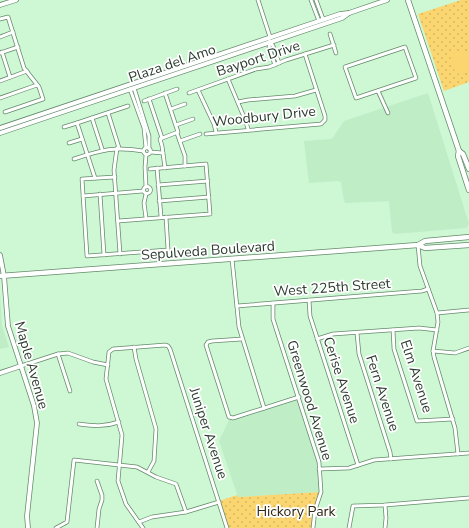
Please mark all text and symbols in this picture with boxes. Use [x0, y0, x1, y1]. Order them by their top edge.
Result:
street label: Bayport Drive [214, 36, 302, 81]
street label: Plaza del Amo [126, 40, 219, 87]
street label: Woodbury Drive [211, 102, 317, 131]
street label: Sepulveda Boulevard [141, 236, 275, 265]
street label: West 225th Street [273, 274, 391, 301]
street label: Maple Avenue [10, 319, 53, 411]
street label: Cerise Avenue [319, 334, 364, 426]
street label: Elm Avenue [396, 337, 437, 415]
street label: Greenwood Avenue [282, 338, 337, 462]
street label: Fern Avenue [361, 353, 404, 434]
street label: Juniper Avenue [184, 384, 232, 481]
park label: Hickory Park [256, 502, 337, 521]

